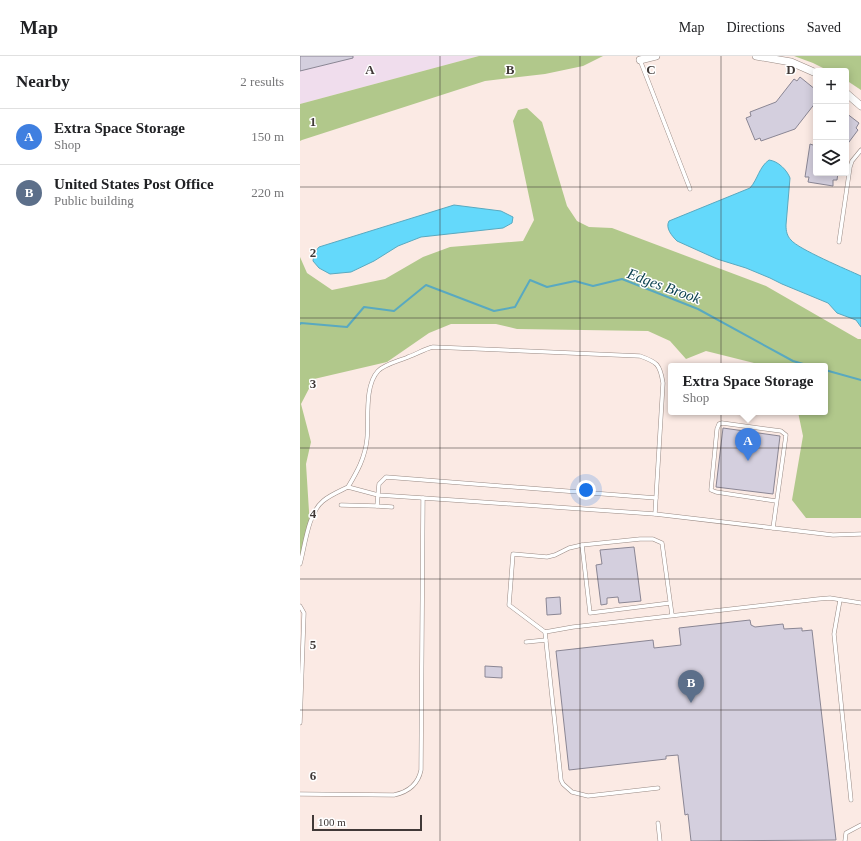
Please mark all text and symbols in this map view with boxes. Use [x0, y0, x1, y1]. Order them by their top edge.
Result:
text: Map [20, 17, 58, 38]
text: Map [679, 20, 704, 35]
text: Directions [726, 20, 785, 35]
text: Saved [807, 20, 841, 35]
text: A [365, 62, 375, 77]
text: B [506, 62, 515, 77]
text: C [646, 62, 656, 77]
text: D [786, 62, 796, 77]
map controls [813, 68, 849, 176]
button: + [813, 68, 849, 104]
text: Nearby [16, 72, 70, 91]
text: 2 results [240, 74, 284, 89]
button: − [813, 104, 849, 140]
text: 1 [310, 114, 316, 129]
text: Extra Space Storage [54, 120, 185, 136]
text: A [24, 129, 34, 144]
text: 150 m [251, 129, 284, 144]
text: Shop [54, 137, 81, 152]
button: layers [813, 140, 849, 176]
text: United States Post Office [54, 176, 214, 192]
text: B [25, 185, 33, 200]
text: 220 m [251, 185, 284, 200]
text: Public building [54, 193, 134, 208]
text: 2 [310, 245, 316, 260]
water label: Edges Brook [624, 265, 703, 307]
popup [668, 363, 828, 415]
text: Extra Space Storage [683, 373, 813, 389]
text: 3 [310, 376, 317, 391]
text: Shop [683, 390, 709, 405]
pin: A [735, 428, 761, 461]
your location [576, 480, 596, 500]
text: 4 [310, 506, 317, 521]
text: 5 [310, 637, 317, 652]
pin: B [678, 670, 704, 703]
text: 6 [310, 768, 317, 783]
scale bar [312, 813, 422, 832]
text: 100 m [318, 816, 346, 828]

